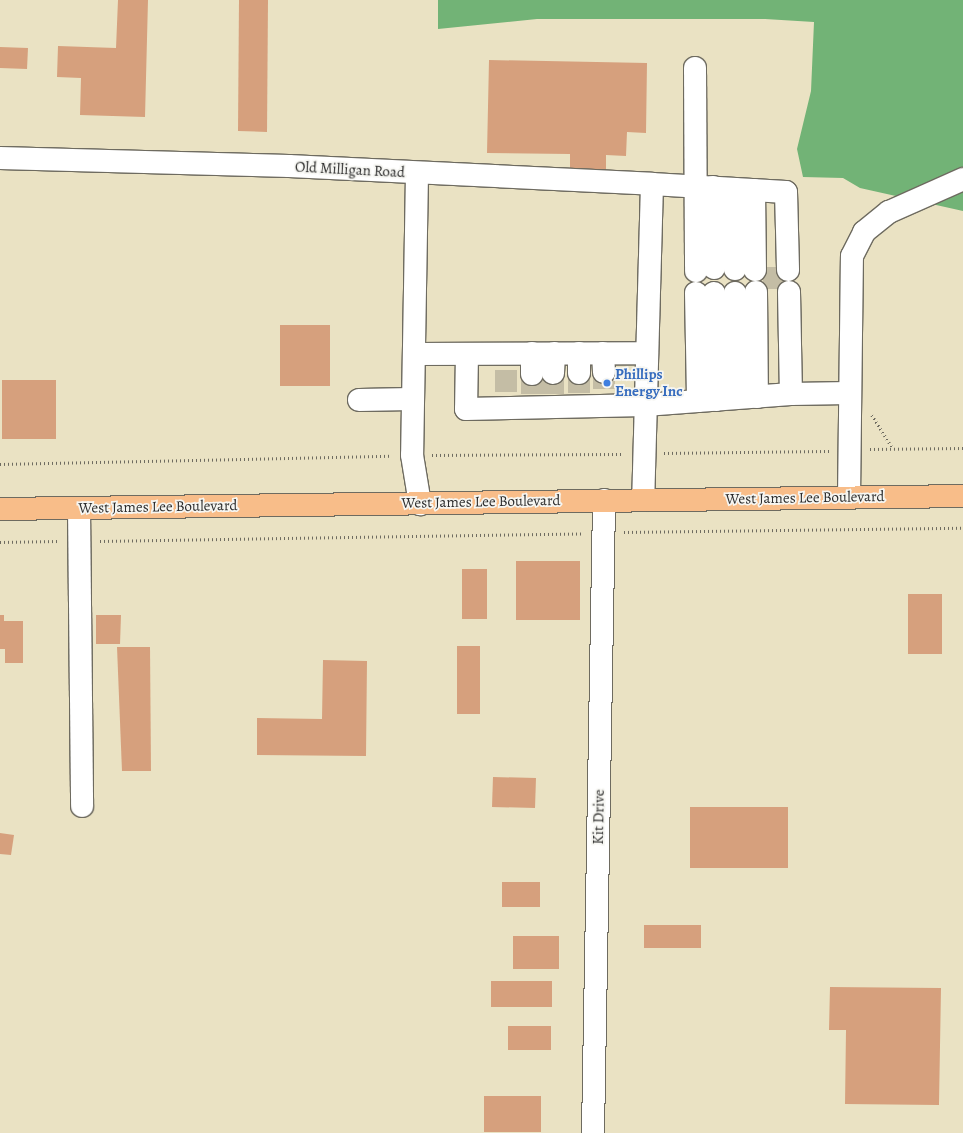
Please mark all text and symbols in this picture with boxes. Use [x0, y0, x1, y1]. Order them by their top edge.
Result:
street label: Old Milligan Road [295, 158, 405, 182]
place label: Phillips Energy Inc [615, 365, 683, 400]
marker: Phillips Energy Inc [602, 378, 612, 388]
street label: West James Lee Boulevard [725, 488, 885, 508]
street label: West James Lee Boulevard [401, 492, 561, 512]
street label: West James Lee Boulevard [78, 497, 238, 517]
street label: Kit Drive [590, 789, 608, 845]

